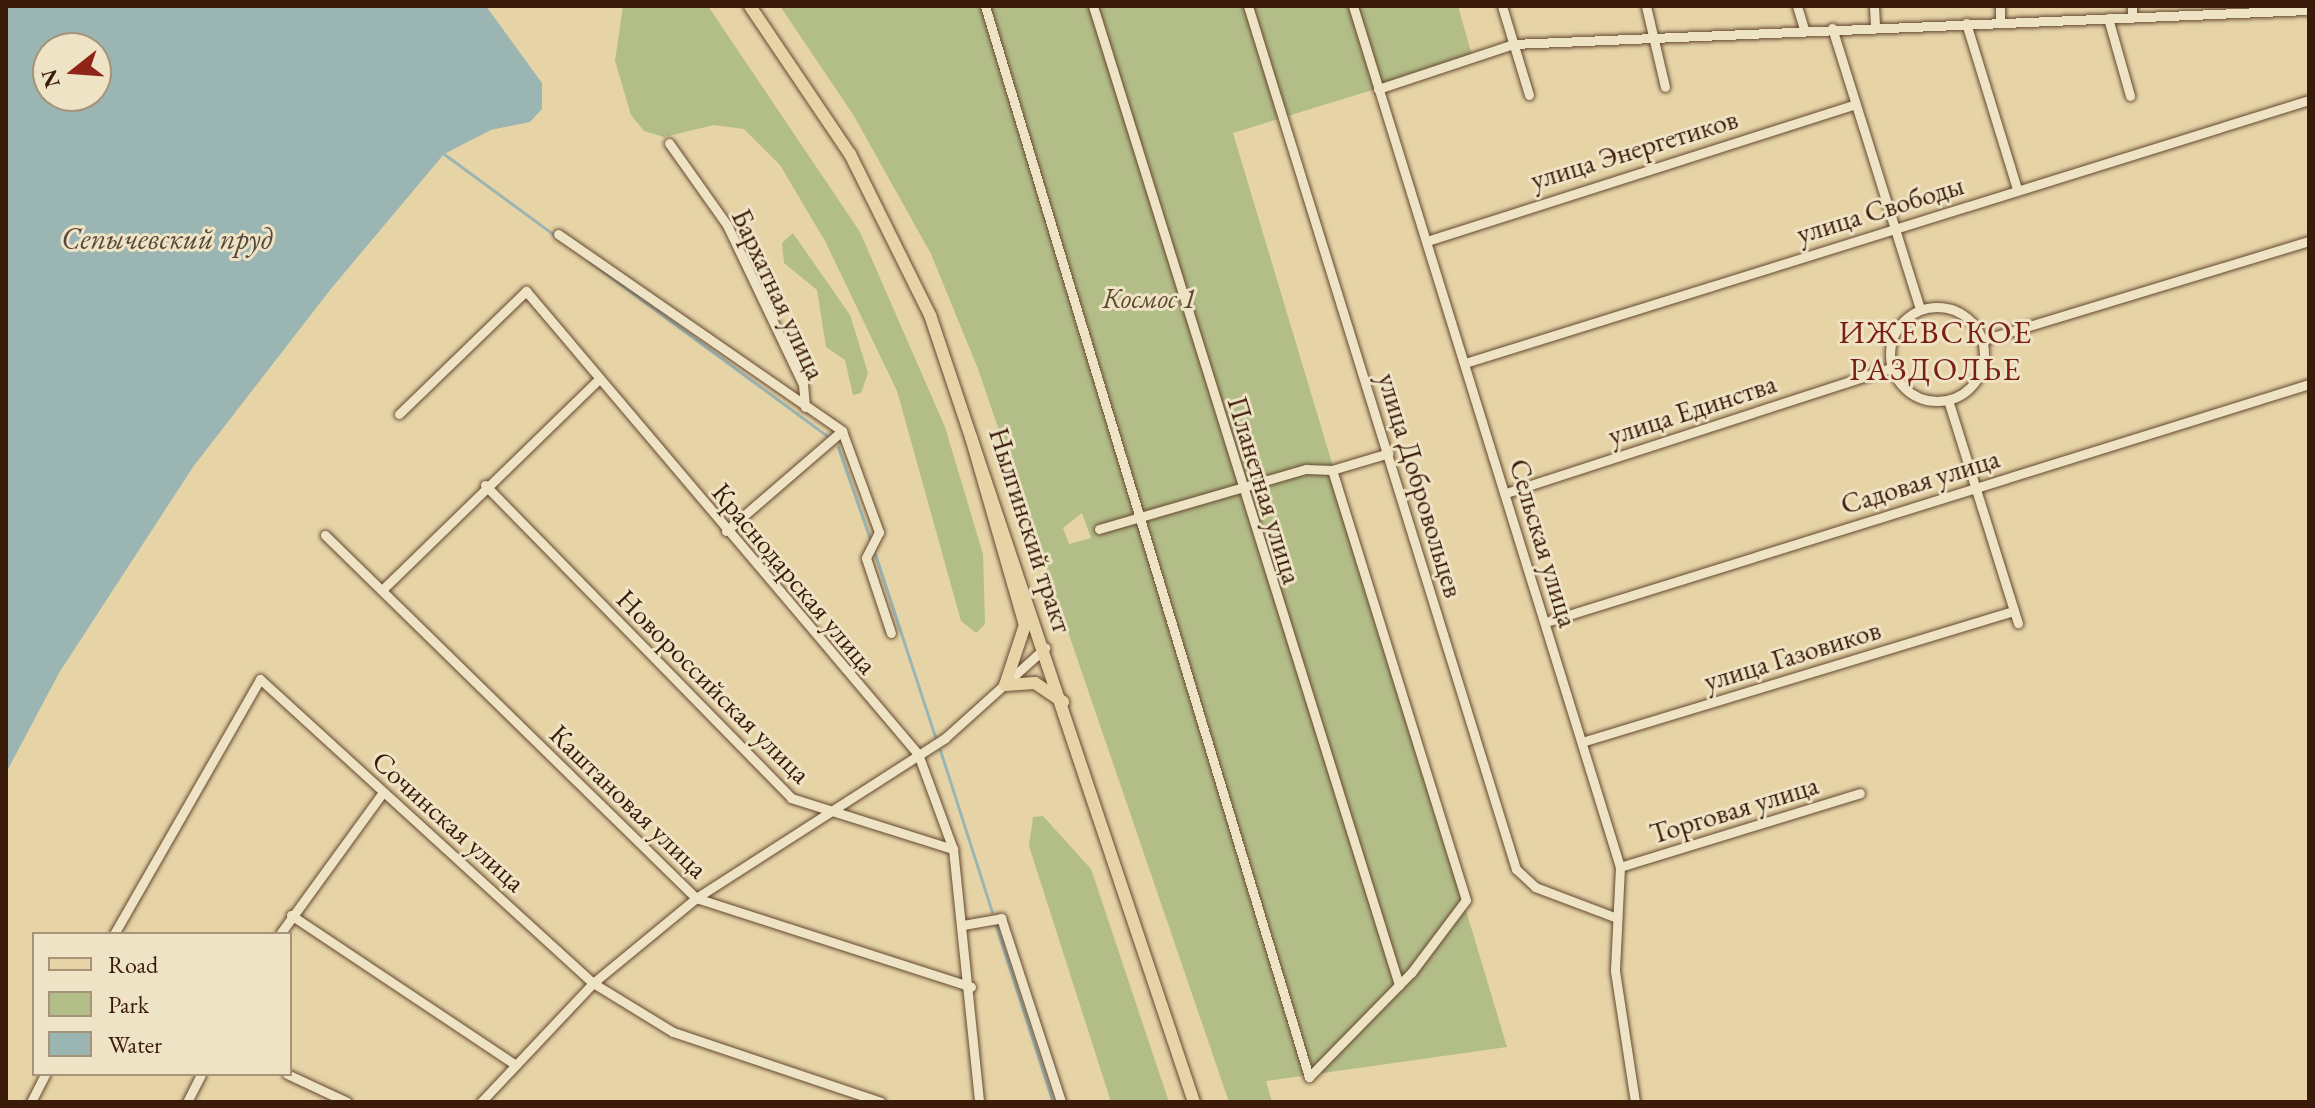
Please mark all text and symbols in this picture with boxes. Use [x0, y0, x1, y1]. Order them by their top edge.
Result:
north arrow [32, 32, 112, 112]
text: N [34, 66, 67, 91]
street label: улица Энергетиков [1526, 102, 1742, 196]
street label: улица Свободы [1792, 168, 1968, 250]
street label: Бархатная улица [725, 203, 833, 385]
water label: Сепычевский пруд [61, 221, 273, 257]
park label: Космос 1 [1102, 281, 1196, 315]
district label: ИЖЕВСКОЕ РАЗДОЛЬЕ [1839, 314, 2033, 389]
street label: улица Единства [1604, 366, 1780, 452]
street label: улица Добровольцев [1371, 369, 1471, 601]
street label: Планетная улица [1221, 392, 1309, 588]
street label: Нылгинский тракт [982, 423, 1080, 637]
street label: Садовая улица [1837, 441, 2003, 521]
street label: Сельская улица [1502, 455, 1586, 631]
street label: Краснодарская улица [705, 475, 885, 681]
street label: Новороссийская улица [610, 582, 818, 790]
street label: улица Газовиков [1700, 612, 1884, 698]
street label: Каштановая улица [543, 717, 715, 885]
street label: Сочинская улица [366, 744, 532, 898]
street label: Торговая улица [1646, 767, 1822, 851]
legend [32, 932, 292, 1076]
text: Road [108, 949, 158, 980]
text: Park [108, 989, 149, 1020]
text: Water [108, 1029, 162, 1060]

